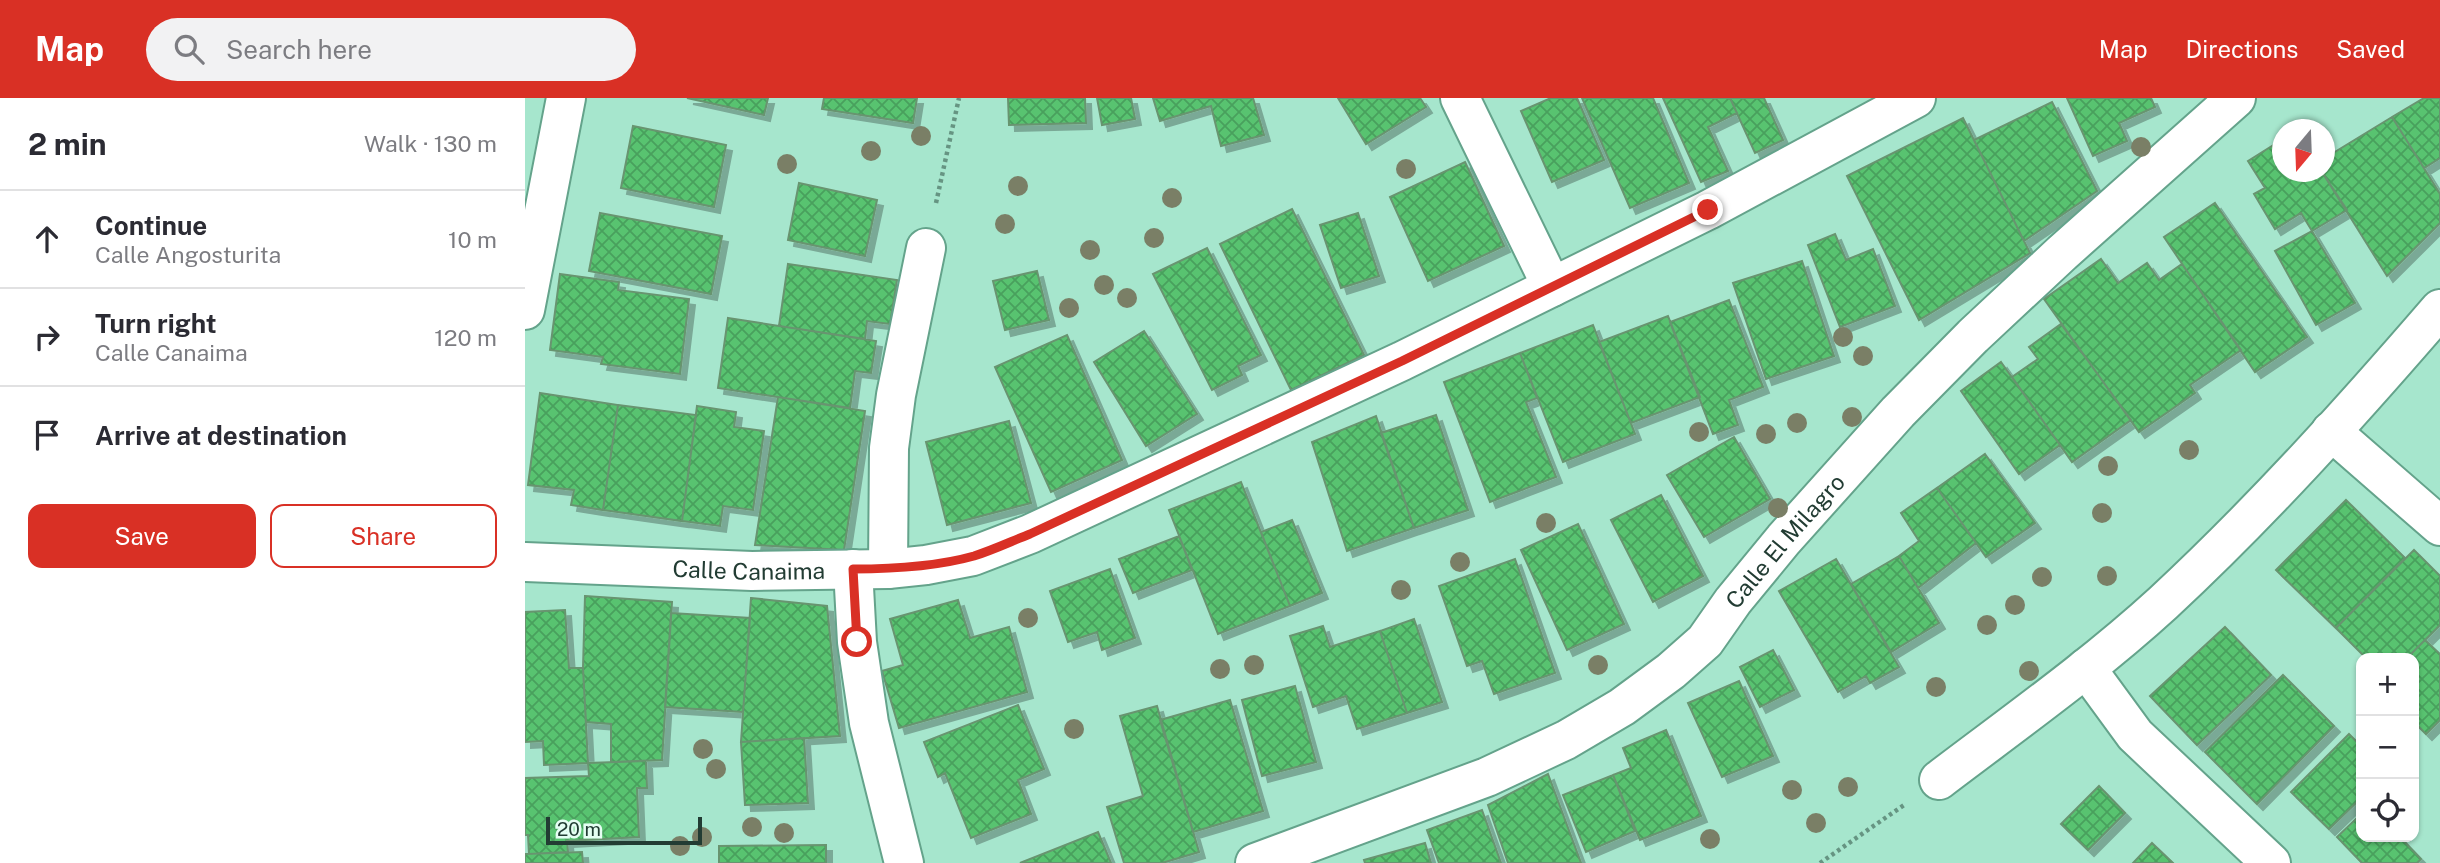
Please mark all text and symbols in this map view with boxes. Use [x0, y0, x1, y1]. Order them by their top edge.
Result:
search box [146, 18, 636, 81]
text: Map [35, 30, 104, 68]
icon: search [170, 30, 208, 68]
text: Search here [226, 34, 372, 65]
text: Map [2099, 35, 2148, 63]
text: Directions [2186, 35, 2298, 63]
text: Saved [2336, 35, 2405, 63]
north arrow [2272, 119, 2335, 182]
text: 2 min [28, 126, 107, 162]
text: Walk · 130 m [364, 130, 497, 157]
route end [1692, 194, 1723, 225]
text: Continue [95, 210, 207, 241]
icon: ahead [28, 220, 66, 258]
text: 10 m [448, 226, 497, 253]
text: Calle Angosturita [95, 241, 281, 268]
text: Turn right [95, 308, 217, 339]
icon: right [28, 318, 66, 356]
text: 120 m [434, 324, 497, 351]
text: Calle Canaima [95, 339, 248, 366]
icon: arrive [28, 416, 66, 454]
text: Arrive at destination [95, 420, 347, 451]
street label: Calle El Milagro [1719, 468, 1850, 613]
button: Save [28, 504, 256, 568]
button: Share [270, 504, 497, 568]
street label: Calle Canaima [672, 554, 825, 585]
route start [841, 626, 872, 657]
map controls [2356, 653, 2419, 842]
button: + [2356, 653, 2419, 716]
button: − [2356, 716, 2419, 779]
button: locate [2356, 779, 2419, 842]
scale bar [546, 814, 702, 846]
text: 20 m [557, 818, 601, 840]

